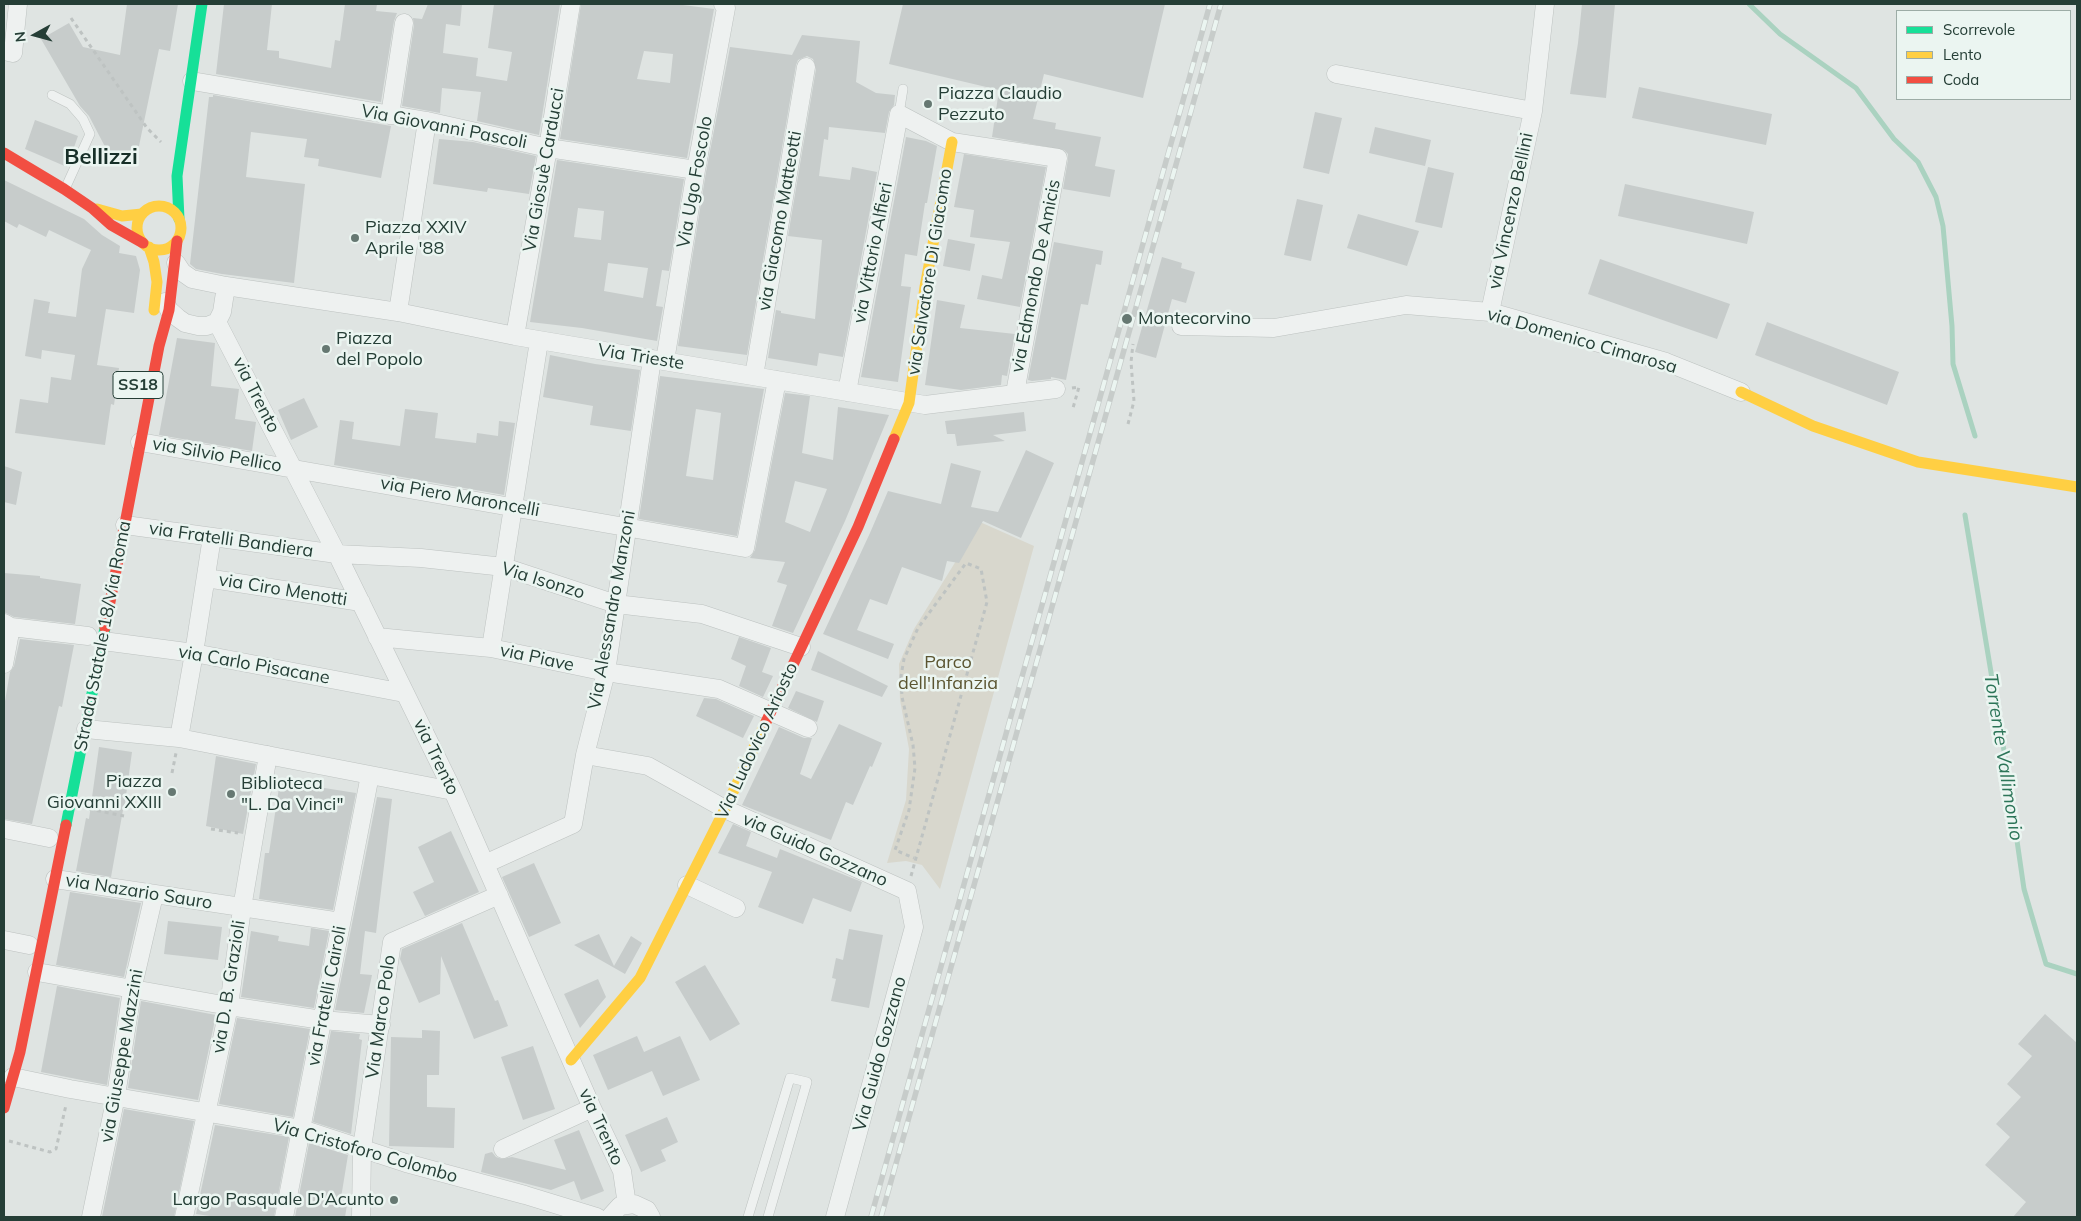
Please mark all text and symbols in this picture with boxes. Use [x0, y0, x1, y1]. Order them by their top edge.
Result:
north arrow [10, 10, 60, 60]
legend [1896, 10, 2071, 100]
text: Scorrevole [1943, 20, 2015, 39]
text: N [11, 30, 30, 43]
text: Lento [1943, 45, 1982, 64]
text: Coda [1943, 70, 1979, 89]
place label: Piazza Claudio Pezzuto [938, 83, 1062, 126]
street label: Via Giosuè Carducci [519, 86, 569, 254]
marker: Piazza Claudio Pezzuto [922, 98, 934, 110]
street label: Via Giovanni Pascoli [359, 100, 529, 154]
street label: Via Ugo Foscolo [673, 114, 717, 250]
street label: via Giacomo Matteotti [754, 129, 806, 313]
street label: via Vincenzo Bellini [1484, 131, 1538, 291]
district label: Bellizzi [64, 144, 138, 170]
street label: via Salvatore Di Giacomo [903, 167, 957, 377]
street label: via Edmondo De Amicis [1007, 178, 1065, 374]
street label: via Vittorio Alfieri [849, 181, 897, 325]
place label: Piazza XXIV Aprile '88 [365, 217, 467, 260]
marker: Piazza XXIV Aprile '88 [349, 232, 361, 244]
street label: via Domenico Cimarosa [1484, 303, 1680, 379]
place label: Montecorvino [1138, 308, 1251, 330]
marker: Montecorvino [1120, 312, 1134, 326]
place label: Piazza del Popolo [336, 328, 423, 370]
street label: Via Trieste [596, 340, 686, 374]
marker: Piazza del Popolo [320, 343, 332, 355]
street label: via Trento [228, 354, 284, 436]
road number: SS18 [113, 372, 163, 398]
street label: via Silvio Pellico [151, 433, 283, 477]
street label: via Piero Maroncelli [379, 472, 541, 522]
street label: Via Alessandro Manzoni [584, 509, 640, 711]
street label: via Fratelli Bandiera [147, 518, 315, 562]
street label: Strada Statale 18/Via Roma [70, 519, 136, 753]
street label: Via Isonzo [499, 558, 587, 604]
street label: via Ciro Menotti [217, 569, 349, 611]
street label: via Piave [498, 640, 576, 676]
street label: via Carlo Pisacane [176, 641, 332, 689]
park label: Parco dell'Infanzia [898, 652, 998, 694]
street label: Via Ludovico Ariosto [711, 659, 803, 823]
water label: Torrente Vallimonio [1979, 672, 2027, 842]
street label: via Trento [408, 715, 464, 799]
place label: Piazza Giovanni XXIII [47, 771, 162, 814]
place label: Biblioteca "L. Da Vinci" [241, 773, 343, 816]
marker: Piazza Giovanni XXIII [166, 786, 178, 798]
marker: Biblioteca "L. Da Vinci" [225, 788, 237, 800]
street label: via Guido Gozzano [739, 808, 891, 892]
street label: via Nazario Sauro [64, 870, 214, 914]
street label: via D. B. Grazioli [208, 919, 250, 1055]
street label: via Fratelli Cairoli [303, 924, 351, 1068]
street label: Via Marco Polo [362, 954, 400, 1080]
street label: via Giuseppe Mazzini [96, 967, 148, 1145]
street label: Via Guido Gozzano [849, 974, 911, 1134]
street label: via Trento [574, 1085, 628, 1169]
street label: Via Cristoforo Colombo [270, 1114, 460, 1188]
place label: Largo Pasquale D'Acunto [172, 1189, 384, 1211]
marker: Largo Pasquale D'Acunto [388, 1194, 400, 1206]

